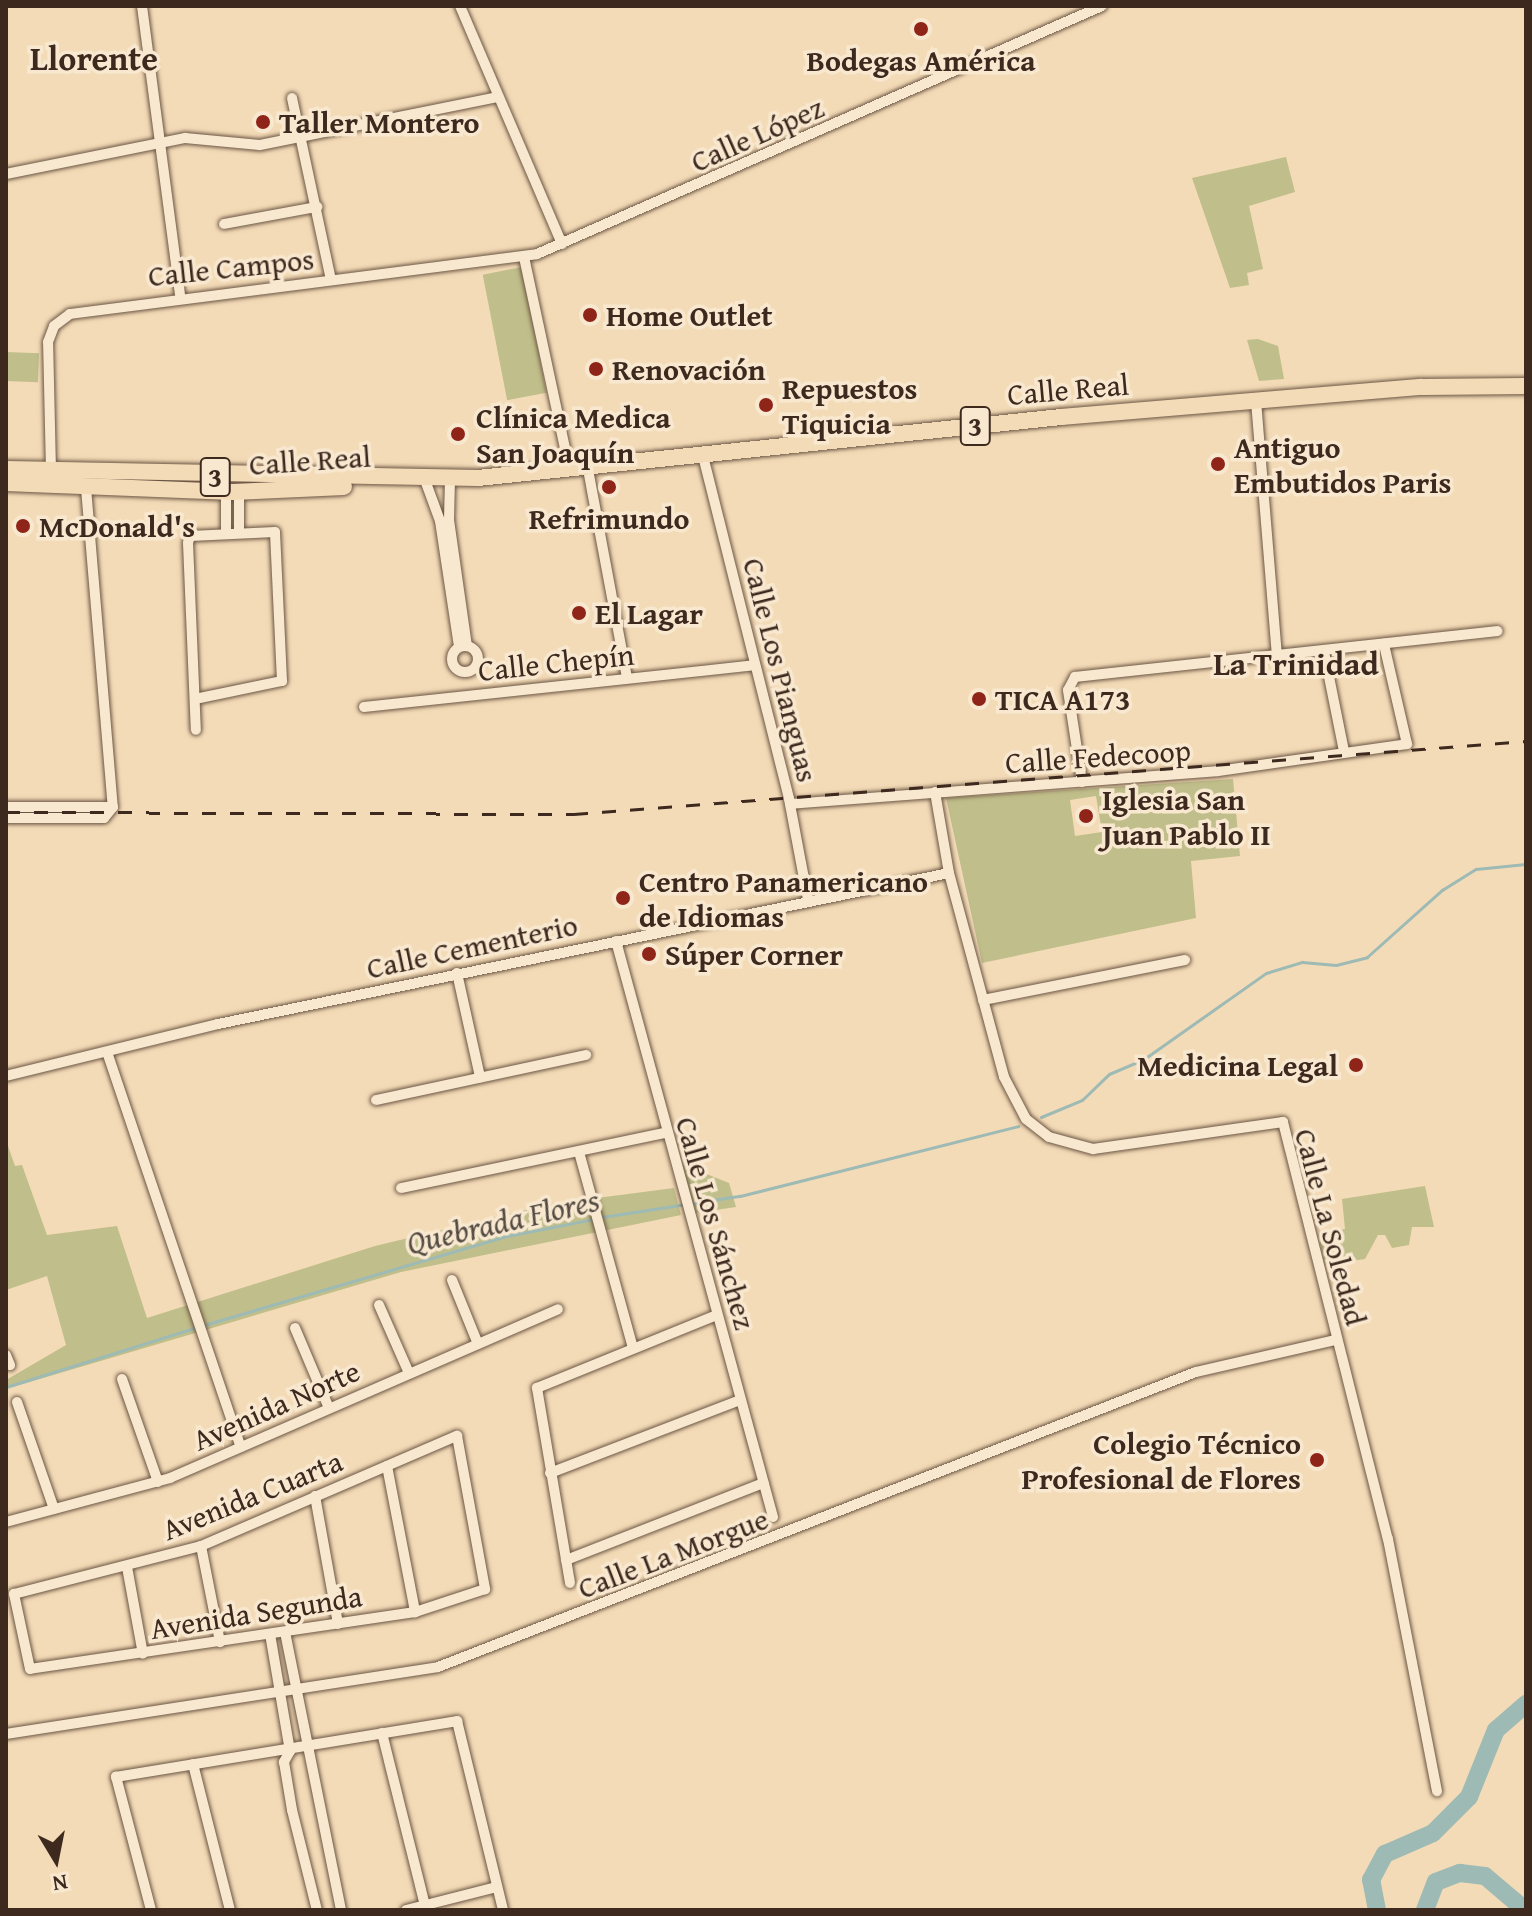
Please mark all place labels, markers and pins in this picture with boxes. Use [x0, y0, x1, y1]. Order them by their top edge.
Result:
marker: Bodegas América [912, 20, 930, 38]
place label: Bodegas América [806, 42, 1036, 78]
place label: Taller Montero [279, 104, 480, 140]
marker: Taller Montero [254, 113, 272, 131]
place label: Home Outlet [606, 297, 773, 333]
marker: Home Outlet [581, 306, 599, 324]
place label: Renovación [612, 351, 765, 387]
marker: Renovación [587, 360, 605, 378]
place label: Repuestos Tiquicia [782, 370, 917, 440]
marker: Repuestos Tiquicia [757, 396, 775, 414]
place label: Clínica Medica San Joaquín [476, 399, 671, 470]
marker: Clínica Medica San Joaquín [447, 423, 469, 445]
place label: Antiguo Embutidos Paris [1234, 429, 1452, 500]
marker: Antiguo Embutidos Paris [1209, 455, 1227, 473]
marker: Refrimundo [600, 478, 618, 496]
place label: Refrimundo [529, 500, 689, 536]
place label: McDonald's [39, 508, 195, 544]
marker: McDonald's [14, 517, 32, 535]
place label: El Lagar [595, 595, 703, 631]
marker: El Lagar [570, 604, 588, 622]
place label: TICA A173 [995, 681, 1130, 717]
marker: TICA A173 [970, 690, 988, 708]
place label: Iglesia San Juan Pablo II [1102, 781, 1271, 852]
marker: Iglesia San Juan Pablo II [1077, 807, 1095, 825]
place label: Centro Panamericano de Idiomas [639, 863, 928, 934]
marker: Centro Panamericano de Idiomas [614, 889, 632, 907]
place label: Súper Corner [665, 936, 843, 972]
marker: Súper Corner [640, 945, 658, 963]
place label: Medicina Legal [1137, 1047, 1338, 1083]
marker: Medicina Legal [1345, 1054, 1367, 1076]
place label: Colegio Técnico Profesional de Flores [1022, 1425, 1301, 1496]
marker: Colegio Técnico Profesional de Flores [1308, 1451, 1326, 1469]

